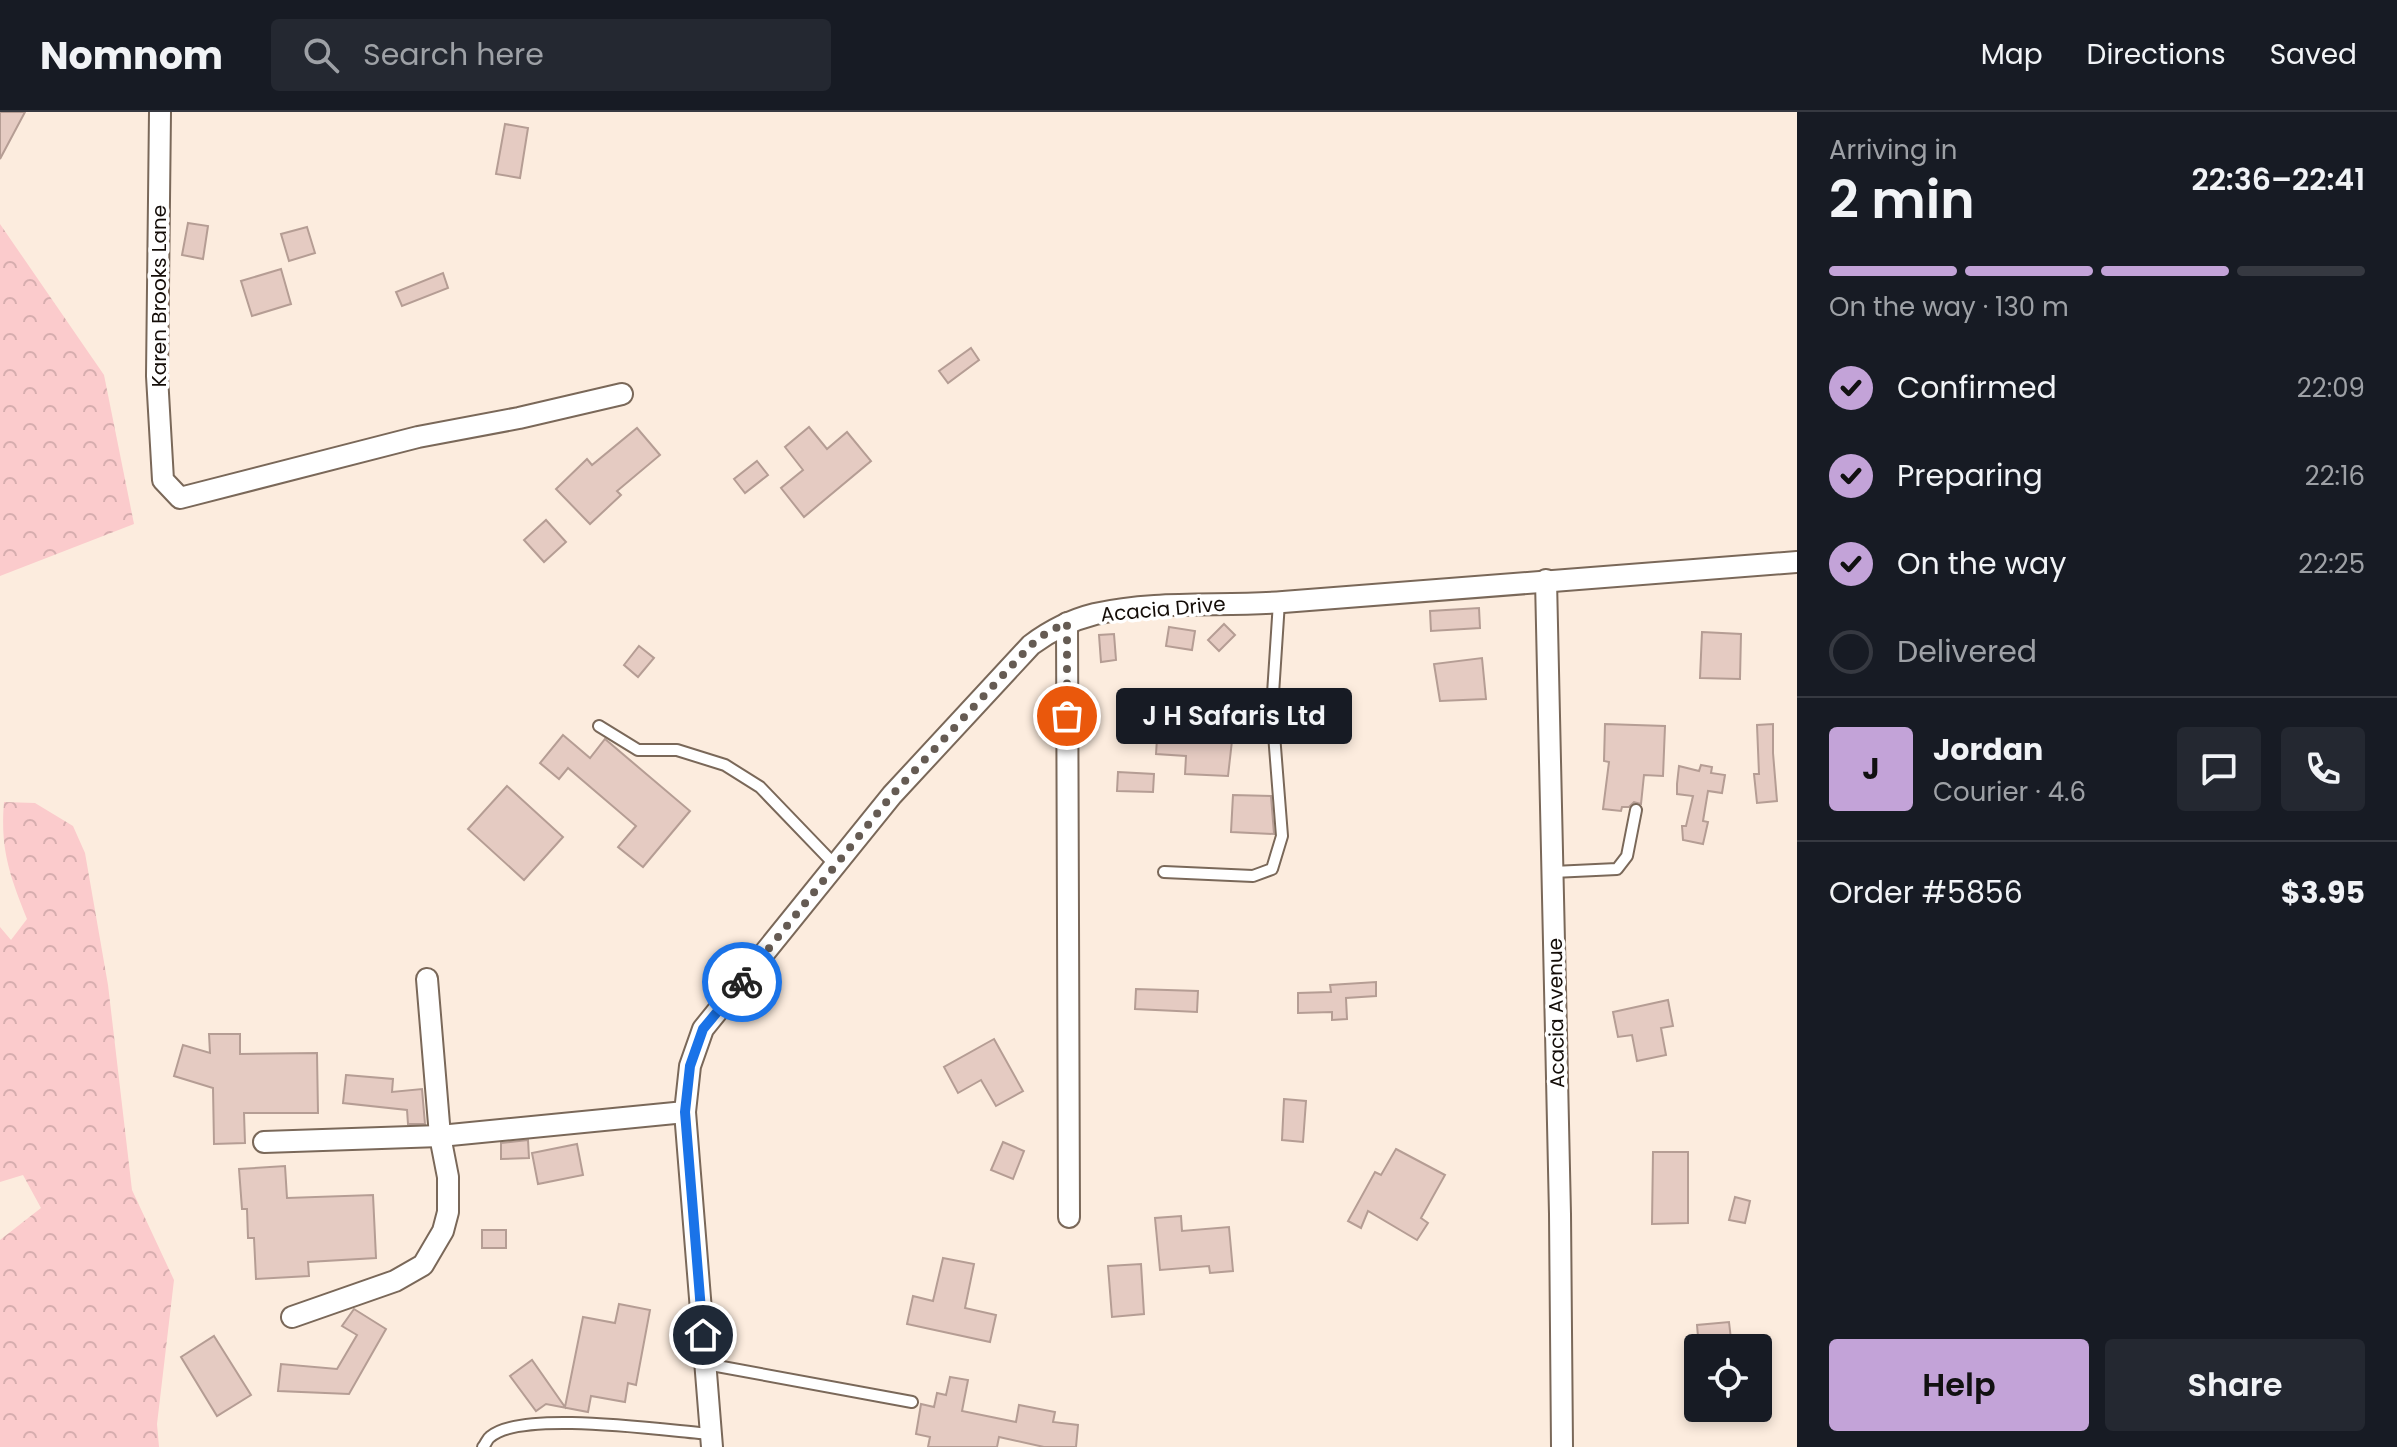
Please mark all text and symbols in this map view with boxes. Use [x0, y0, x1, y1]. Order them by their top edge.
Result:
search box [271, 19, 831, 91]
text: Nomnom [40, 29, 223, 82]
icon: search [299, 33, 343, 77]
text: Search here [363, 33, 544, 76]
text: Map [1981, 35, 2043, 74]
text: Directions [2087, 35, 2226, 74]
text: Saved [2270, 35, 2357, 74]
text: Arriving in [1829, 132, 1958, 168]
text: 22:36–22:41 [2191, 158, 2365, 201]
text: 2 min [1829, 163, 1975, 236]
street label: Karen Brooks Lane [145, 205, 173, 387]
text: On the way · 130 m [1829, 289, 2069, 325]
icon: check [1829, 366, 1873, 410]
text: Confirmed [1897, 366, 2057, 409]
text: 22:09 [2297, 370, 2365, 406]
icon: check [1829, 454, 1873, 498]
text: Preparing [1897, 454, 2043, 497]
text: 22:16 [2305, 458, 2365, 494]
icon: check [1829, 542, 1873, 586]
text: On the way [1897, 542, 2066, 585]
text: 22:25 [2298, 546, 2365, 582]
street label: Acacia Drive [1099, 590, 1227, 628]
text: Delivered [1897, 630, 2037, 673]
pin [1033, 682, 1101, 750]
callout: J H Safaris Ltd [1115, 688, 1351, 744]
icon: bag [1045, 694, 1089, 738]
text: J H Safaris Ltd [1142, 698, 1326, 734]
button: chat [2177, 727, 2261, 811]
button: phone [2281, 727, 2365, 811]
text: Jordan [1933, 728, 2043, 771]
text: J [1862, 747, 1880, 790]
text: Courier · 4.6 [1933, 774, 2086, 810]
text: Order #5856 [1829, 871, 2023, 914]
text: $3.95 [2281, 871, 2365, 914]
street label: Acacia Avenue [1541, 938, 1571, 1088]
courier [702, 942, 782, 1022]
icon: bike [720, 960, 764, 1004]
pin [669, 1301, 737, 1369]
icon: home [681, 1313, 725, 1357]
map controls [1684, 1334, 1772, 1422]
button: locate [1684, 1334, 1772, 1422]
button: Help [1829, 1339, 2089, 1431]
button: Share [2105, 1339, 2365, 1431]

